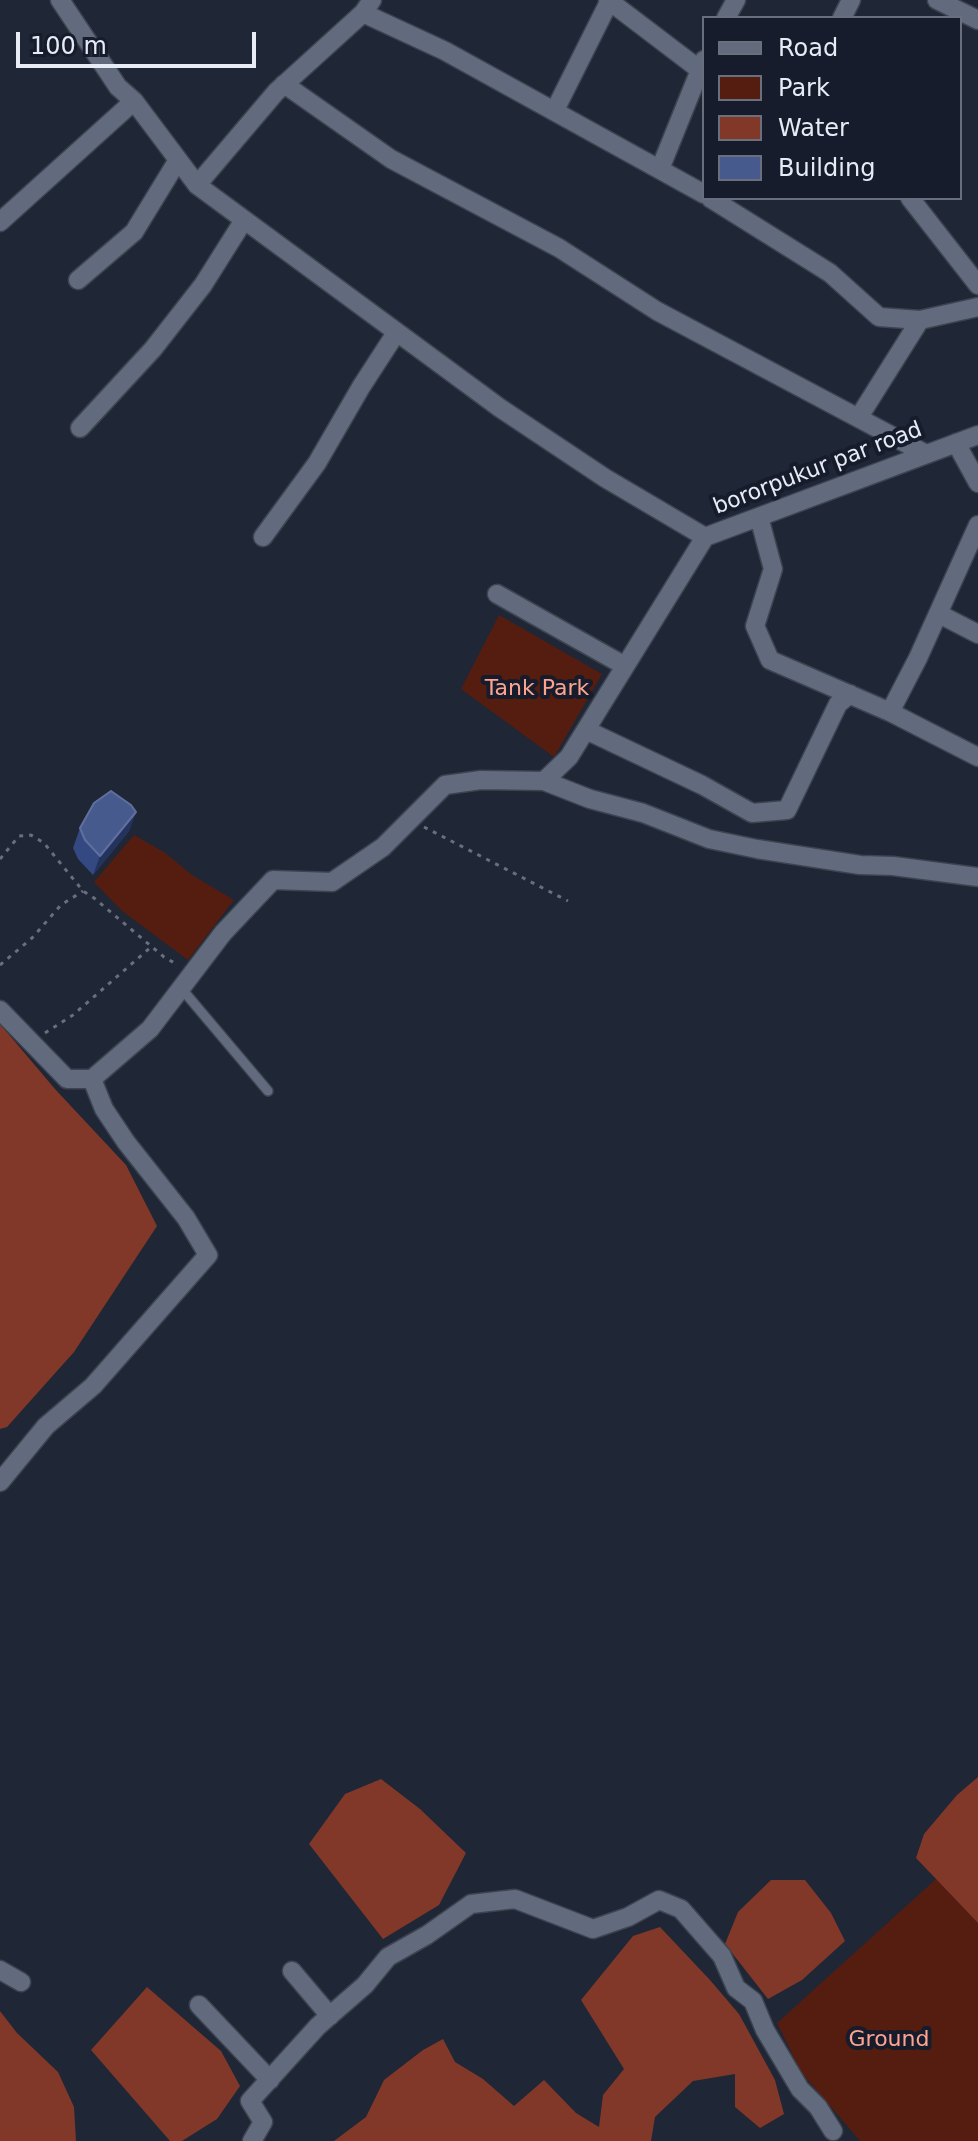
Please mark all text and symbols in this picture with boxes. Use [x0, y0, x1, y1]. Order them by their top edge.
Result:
scale bar [20, 16, 260, 66]
legend [702, 16, 962, 200]
text: 100 m [30, 32, 107, 60]
text: Road [778, 34, 838, 62]
text: Park [778, 74, 830, 102]
text: Water [778, 114, 849, 142]
text: Building [778, 154, 875, 182]
street label: bororpukur par road [710, 417, 926, 521]
park label: Tank Park [485, 676, 589, 702]
park label: Ground [849, 2027, 929, 2053]

